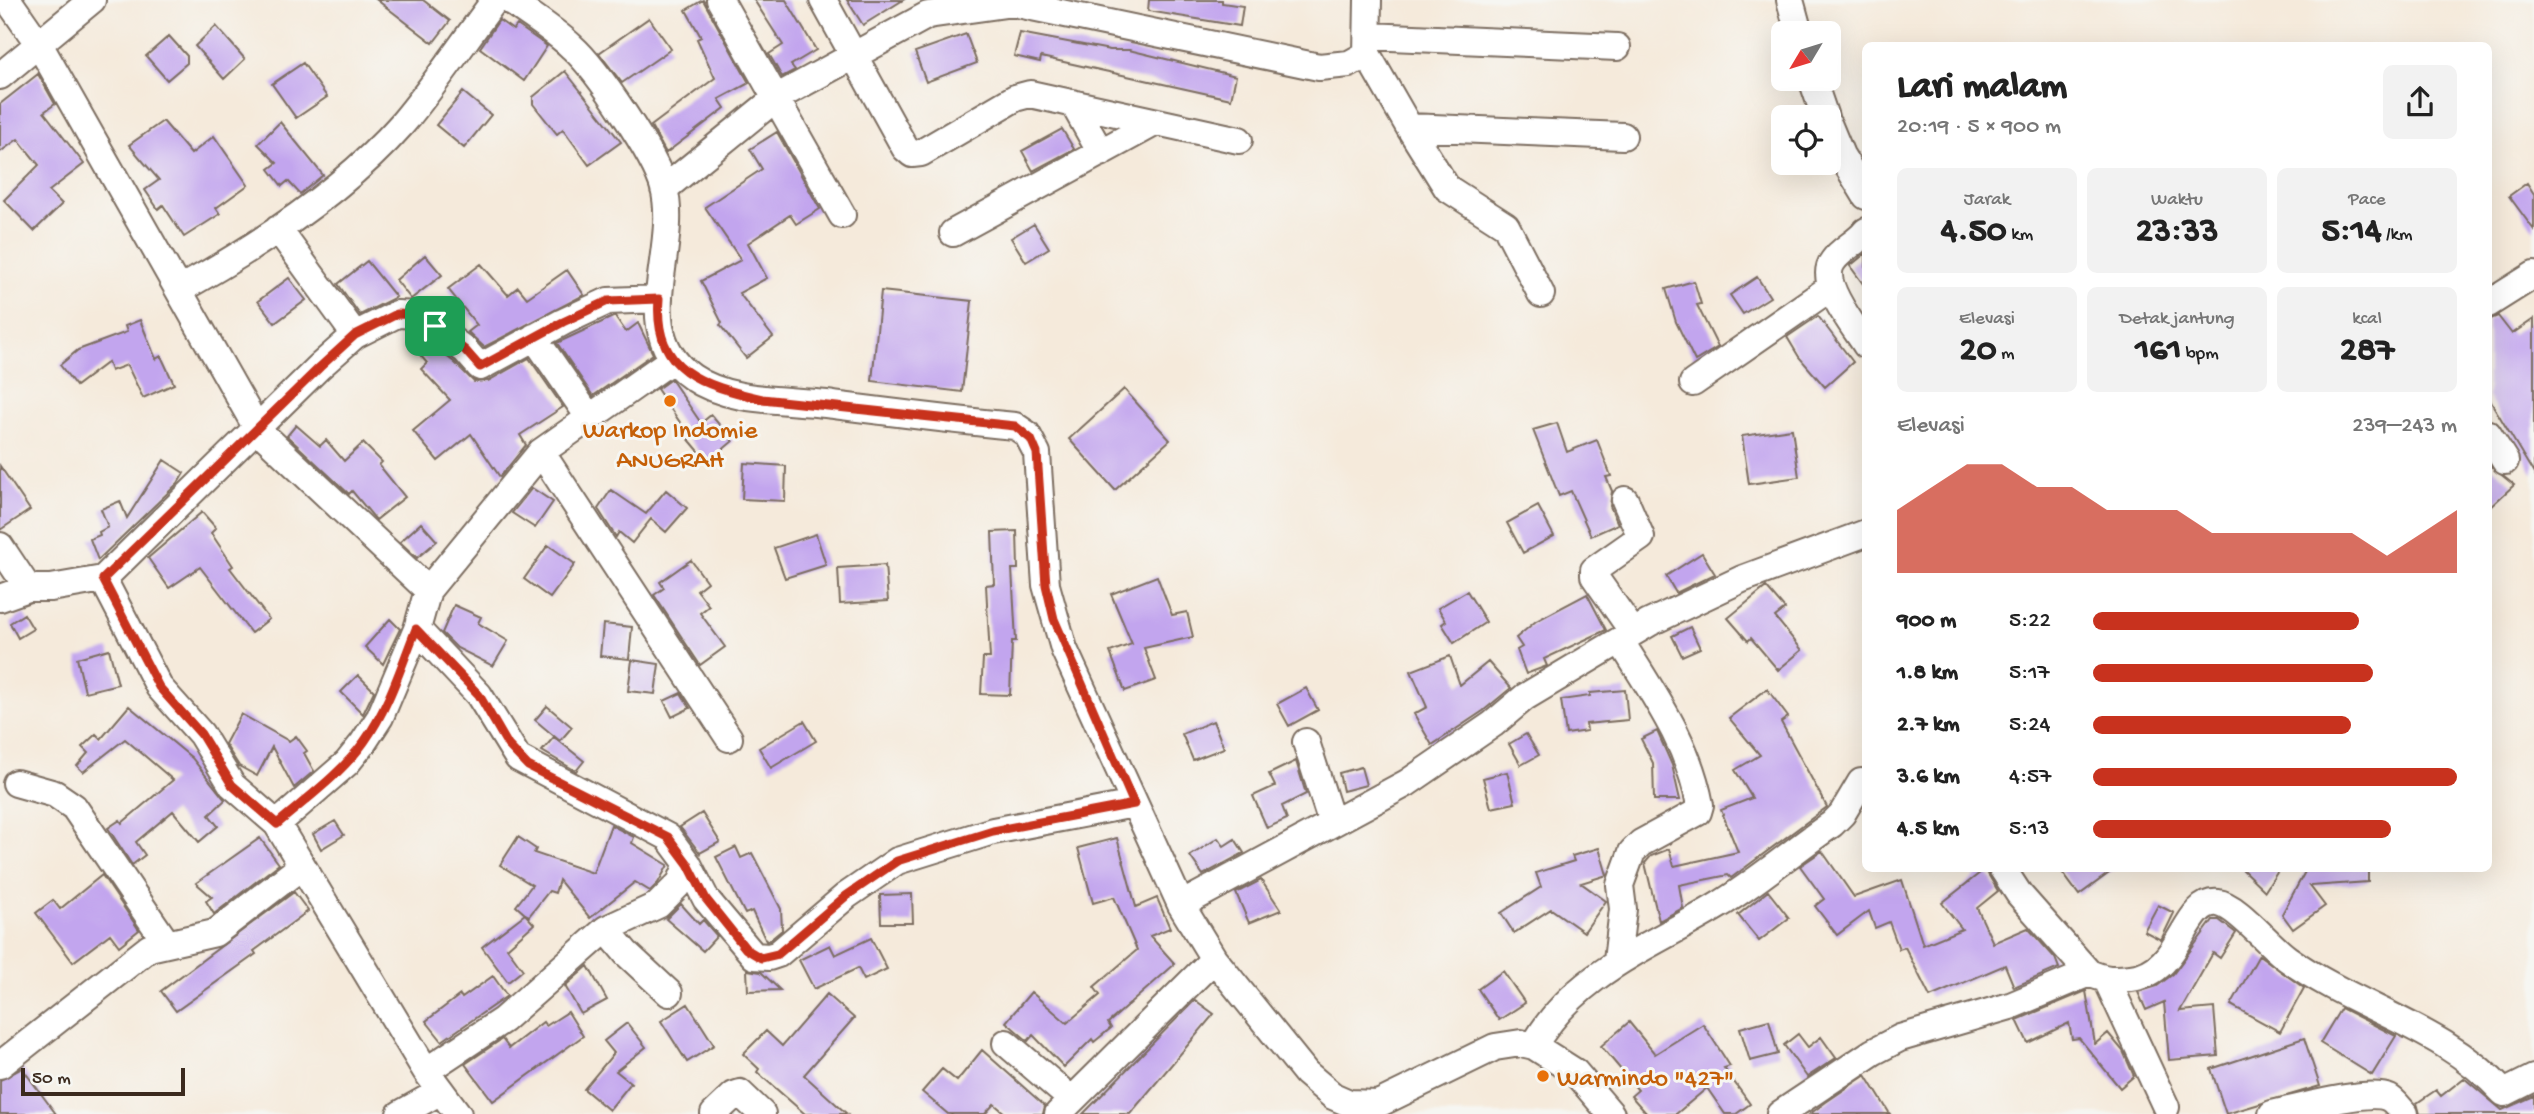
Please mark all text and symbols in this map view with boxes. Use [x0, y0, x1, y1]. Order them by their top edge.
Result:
north arrow [1771, 21, 1841, 91]
map controls [1771, 21, 1841, 175]
button: share [2383, 65, 2457, 139]
text: Lari malam [1897, 66, 2067, 110]
button: locate [1771, 105, 1841, 175]
text: 20:19 · 5 × 900 m [1897, 114, 2061, 141]
text: Jarak [1964, 189, 2010, 212]
text: Waktu [2151, 189, 2203, 212]
text: Pace [2348, 189, 2386, 212]
text: 4.50 [1941, 212, 2007, 253]
text: 23:33 [2136, 212, 2218, 253]
text: 5:14 [2321, 212, 2382, 253]
text: km [2007, 224, 2033, 247]
text: /km [2382, 224, 2413, 247]
pin [405, 296, 465, 356]
icon: arrive [416, 307, 454, 345]
text: Elevasi [1959, 308, 2015, 331]
text: Detak jantung [2119, 308, 2235, 331]
text: kcal [2352, 308, 2382, 331]
text: 20 [1959, 331, 1997, 372]
text: 161 [2135, 331, 2181, 372]
text: 287 [2340, 331, 2394, 372]
text: m [1997, 343, 2015, 366]
text: bpm [2181, 343, 2219, 366]
marker: Warkop Indomie ANUGRAH [662, 393, 678, 409]
text: Elevasi [1897, 413, 1965, 440]
text: 239–243 m [2352, 413, 2457, 440]
place label: Warkop Indomie ANUGRAH [583, 417, 758, 478]
text: 900 m [1897, 608, 1956, 635]
text: 5:22 [2009, 608, 2051, 635]
text: 1.8 km [1897, 660, 1958, 687]
text: 5:17 [2009, 660, 2050, 687]
text: 2.7 km [1897, 712, 1960, 739]
text: 5:24 [2009, 712, 2050, 739]
text: 3.6 km [1897, 764, 1960, 791]
text: 4:57 [2009, 764, 2051, 791]
text: 4.5 km [1897, 816, 1959, 843]
text: 5:13 [2009, 816, 2050, 843]
scale bar [21, 1065, 186, 1097]
place label: Warmindo "427" [1557, 1065, 1734, 1096]
text: 50 m [32, 1068, 71, 1091]
marker: Warmindo "427" [1535, 1068, 1551, 1084]

